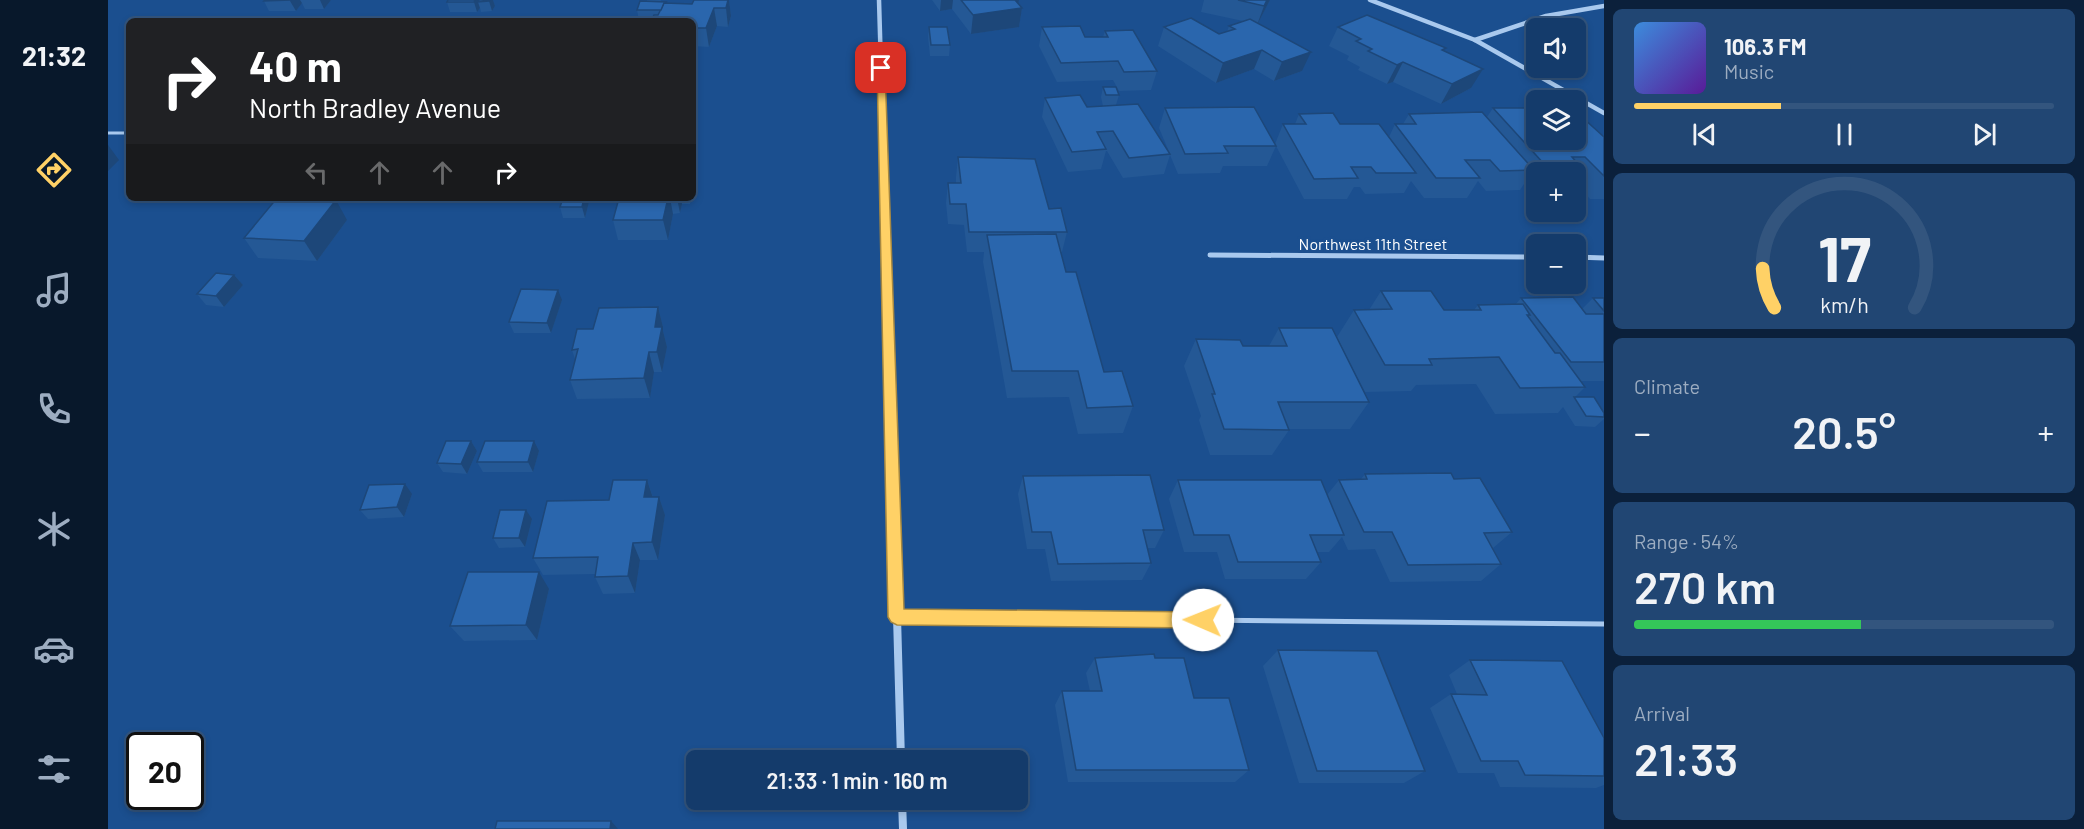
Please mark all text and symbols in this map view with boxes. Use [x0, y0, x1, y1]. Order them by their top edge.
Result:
map controls [1526, 18, 1586, 294]
button: sound [1526, 18, 1586, 78]
text: 106.3 FM [1724, 33, 1806, 59]
text: 21:32 [22, 39, 86, 71]
text: 40 m [249, 40, 342, 90]
icon: right [150, 42, 228, 120]
pin [855, 42, 906, 93]
icon: arrive [864, 51, 897, 84]
text: Music [1724, 59, 1774, 83]
button: layers [1526, 90, 1586, 150]
text: North Bradley Avenue [249, 91, 501, 123]
icon: previous [1688, 118, 1721, 151]
icon: pause [1828, 118, 1861, 151]
icon: next [1968, 118, 2001, 151]
icon: directions [33, 149, 75, 191]
icon: left [300, 156, 333, 189]
icon: ahead [363, 156, 396, 189]
icon: ahead [426, 156, 459, 189]
icon: right [489, 156, 522, 189]
button: + [1526, 162, 1586, 222]
text: 17 [1817, 220, 1871, 294]
street label: Northwest 11th Street [1299, 234, 1447, 253]
button: − [1526, 234, 1586, 294]
icon: music [33, 269, 75, 311]
text: km/h [1820, 292, 1868, 317]
text: Climate [1634, 374, 1700, 398]
icon: phone [33, 388, 75, 430]
text: 20.5° [1792, 404, 1896, 458]
text: − [1634, 412, 1651, 452]
text: + [2037, 412, 2054, 452]
icon: climate [33, 508, 75, 550]
text: Range · 54% [1634, 529, 1739, 553]
text: 270 km [1634, 559, 1776, 613]
position arrow [1171, 588, 1235, 652]
icon: car [33, 628, 75, 670]
text: Arrival [1634, 701, 1690, 725]
text: 21:33 [1634, 731, 1738, 785]
speed limit sign: 20 [126, 732, 204, 810]
icon: filters [33, 748, 75, 790]
text: 21:33 · 1 min · 160 m [767, 767, 947, 793]

